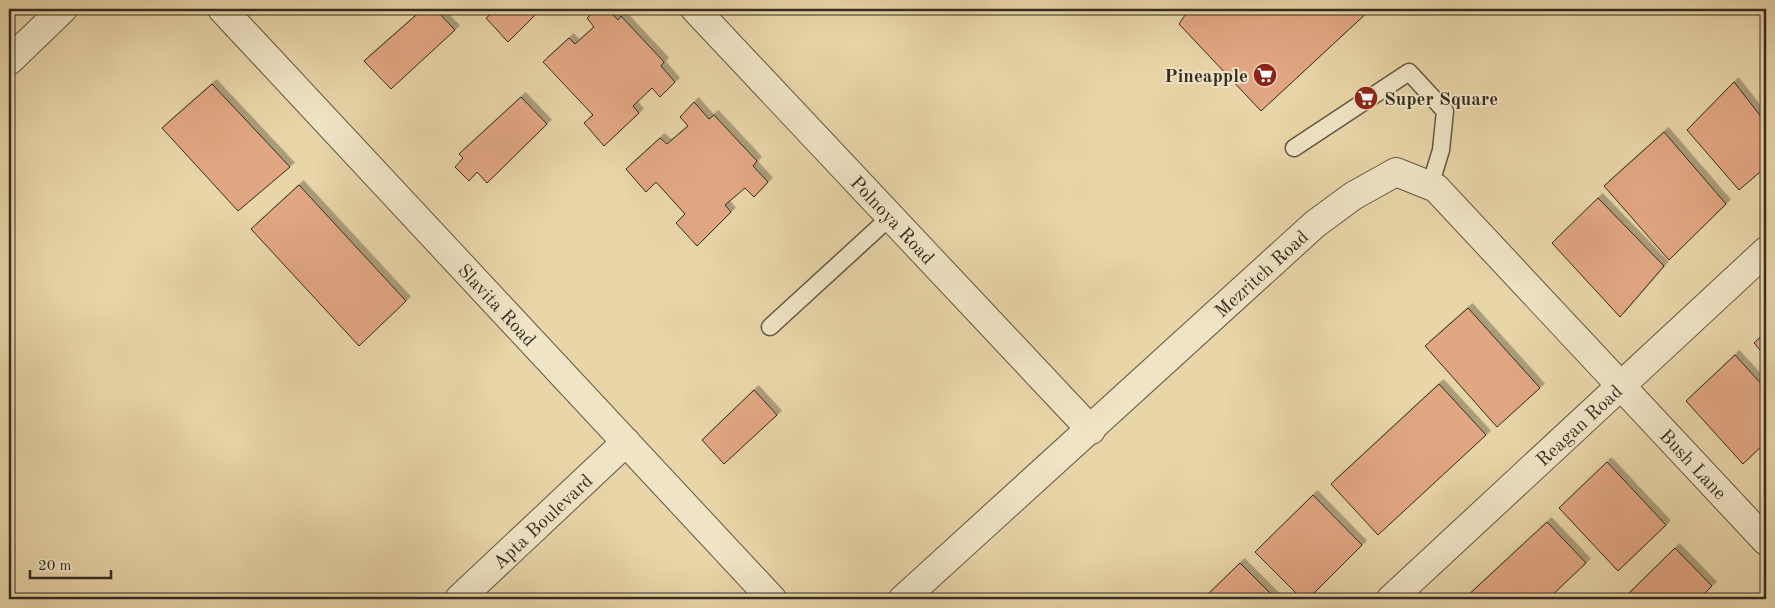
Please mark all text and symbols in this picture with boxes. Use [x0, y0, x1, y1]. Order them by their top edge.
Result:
supermarket icon: Pineapple [1252, 62, 1278, 88]
place label: Pineapple [1164, 68, 1248, 87]
supermarket icon: Super Square [1353, 85, 1379, 111]
place label: Super Square [1384, 91, 1498, 110]
street label: Polnoya Road [846, 174, 937, 269]
street label: Mezritch Road [1212, 228, 1313, 322]
street label: Slavita Road [453, 261, 538, 351]
street label: Reagan Road [1534, 382, 1627, 471]
street label: Bush Lane [1655, 427, 1729, 504]
street label: Apta Boulevard [490, 472, 597, 574]
scale bar [30, 548, 111, 580]
text: 20 m [38, 559, 72, 574]

